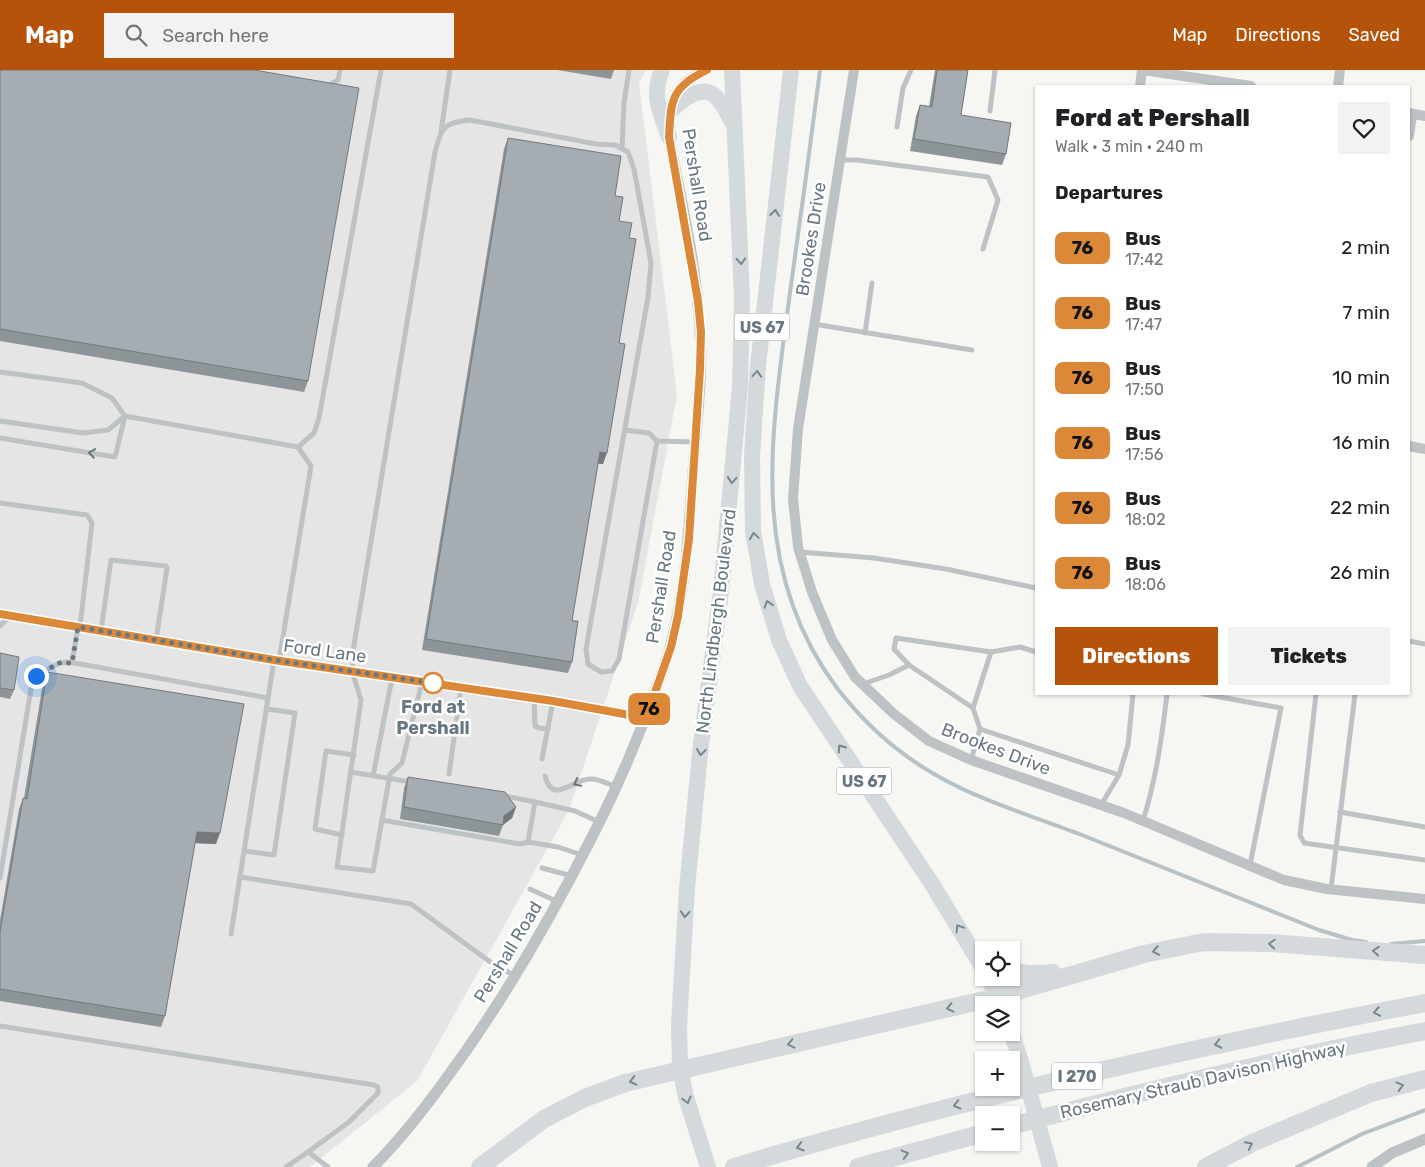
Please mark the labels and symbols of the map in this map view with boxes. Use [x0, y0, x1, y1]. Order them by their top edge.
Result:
street label: Pershall Road [677, 127, 717, 243]
street label: Brookes Drive [791, 180, 831, 298]
one-way arrow [769, 208, 780, 216]
one-way arrow [735, 257, 746, 265]
road number: US 67 [734, 313, 790, 340]
one-way arrow [751, 370, 762, 378]
one-way arrow [88, 449, 96, 459]
one-way arrow [726, 476, 737, 484]
street label: North Lindbergh Boulevard [691, 508, 741, 734]
street label: Pershall Road [641, 529, 681, 645]
one-way arrow [749, 532, 760, 540]
one-way arrow [763, 600, 773, 609]
street label: Ford Lane [282, 634, 368, 668]
your location [24, 664, 49, 689]
marker: Ford at Pershall [422, 672, 444, 694]
line badge: 76 [626, 693, 672, 725]
place label: Ford at Pershall [396, 696, 470, 739]
street label: Brookes Drive [938, 718, 1054, 780]
one-way arrow [838, 744, 847, 754]
one-way arrow [696, 748, 707, 756]
road number: US 67 [836, 768, 892, 794]
one-way arrow [573, 777, 582, 787]
street label: Pershall Road [469, 897, 547, 1007]
one-way arrow [680, 910, 691, 918]
one-way arrow [956, 924, 965, 933]
one-way arrow [1268, 938, 1276, 949]
one-way arrow [1152, 946, 1161, 956]
one-way arrow [1372, 946, 1380, 957]
one-way arrow [945, 1002, 954, 1013]
one-way arrow [1373, 1006, 1382, 1017]
street label: Rosemary Straub Davison Highway [1058, 1036, 1348, 1124]
one-way arrow [787, 1038, 796, 1049]
one-way arrow [1213, 1039, 1222, 1049]
road number: I 270 [1052, 1062, 1102, 1089]
one-way arrow [629, 1075, 638, 1086]
one-way arrow [1396, 1081, 1404, 1091]
one-way arrow [681, 1095, 692, 1104]
one-way arrow [953, 1099, 962, 1110]
one-way arrow [797, 1141, 805, 1151]
one-way arrow [1244, 1141, 1253, 1151]
one-way arrow [900, 1150, 908, 1160]

